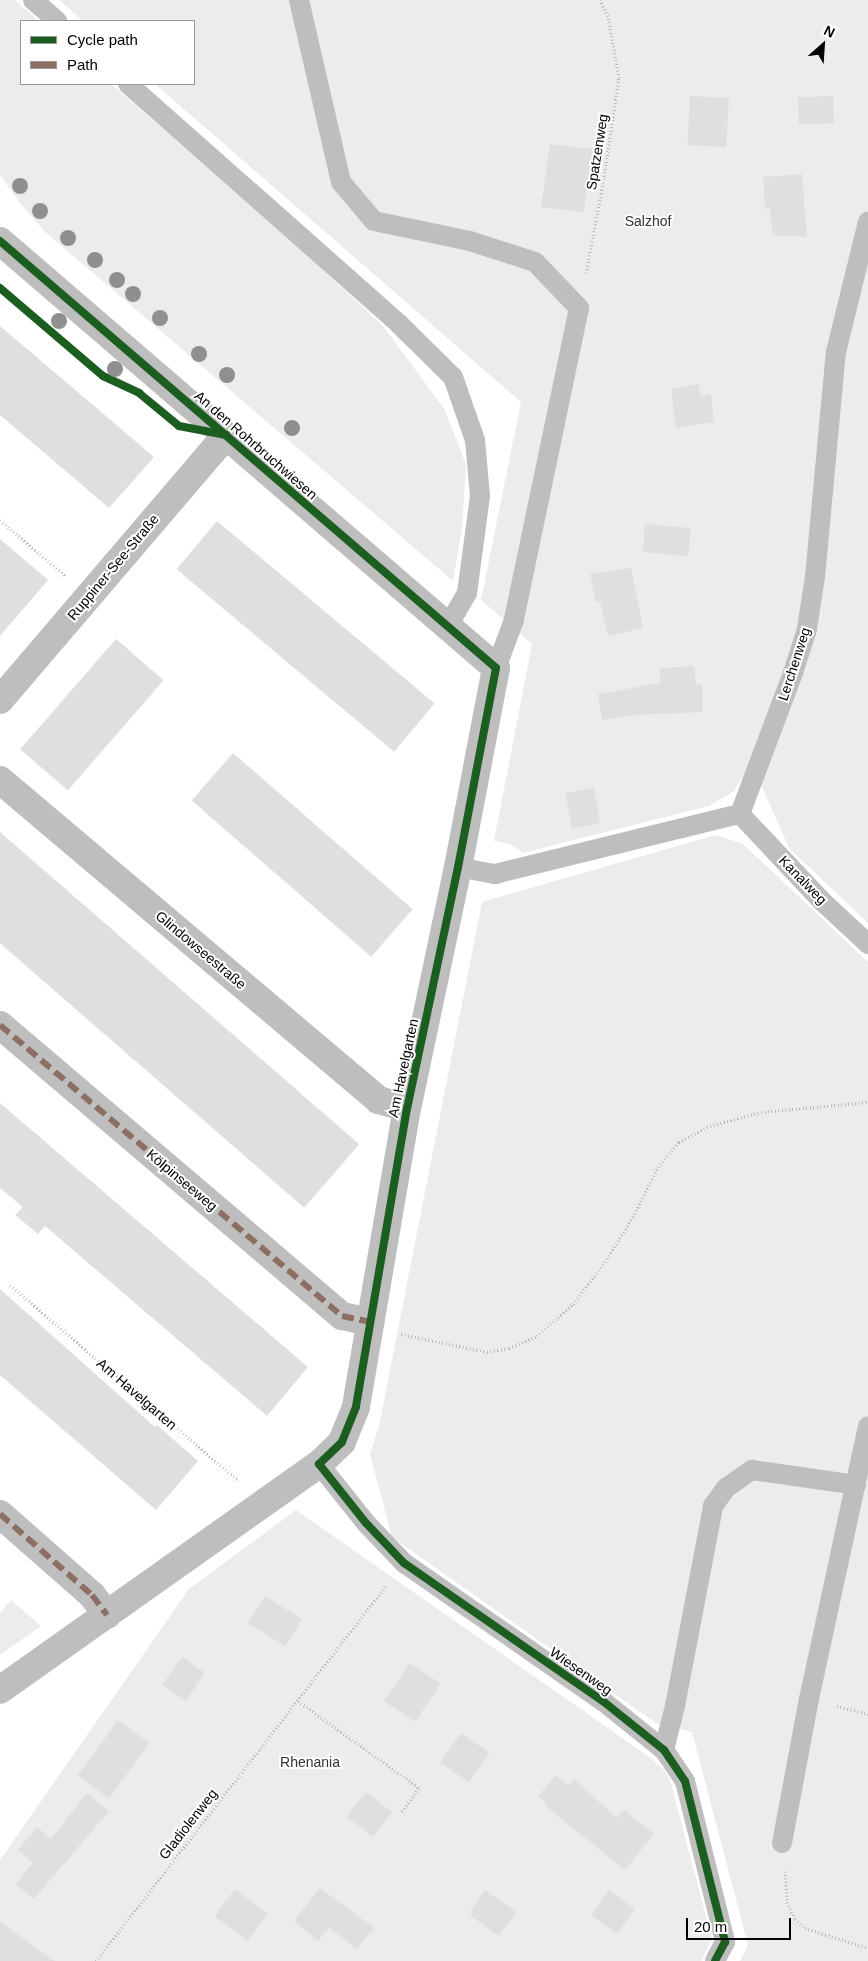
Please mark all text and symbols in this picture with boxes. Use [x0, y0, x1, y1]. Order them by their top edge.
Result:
legend [20, 20, 195, 85]
north arrow [798, 20, 848, 70]
text: N [822, 22, 838, 41]
text: Cycle path [67, 31, 138, 48]
text: Path [67, 56, 98, 73]
street label: Spatzenweg [583, 113, 611, 191]
park label: Salzhof [625, 213, 671, 229]
street label: An den Rohrbruchwiesen [191, 387, 321, 503]
street label: Ruppiner-See-Straße [64, 511, 162, 623]
street label: Lerchenweg [774, 625, 814, 703]
street label: Kanalweg [776, 852, 830, 908]
street label: Glindowseestraße [152, 907, 250, 993]
street label: Am Havelgarten [384, 1017, 422, 1119]
street label: Kölpinseeweg [143, 1146, 221, 1214]
street label: Am Havelgarten [94, 1355, 180, 1433]
street label: Wiesenweg [547, 1643, 615, 1699]
park label: Rhenania [280, 1754, 340, 1770]
street label: Gladiolenweg [155, 1785, 221, 1863]
scale bar [688, 1908, 793, 1940]
text: 20 m [694, 1918, 727, 1935]

